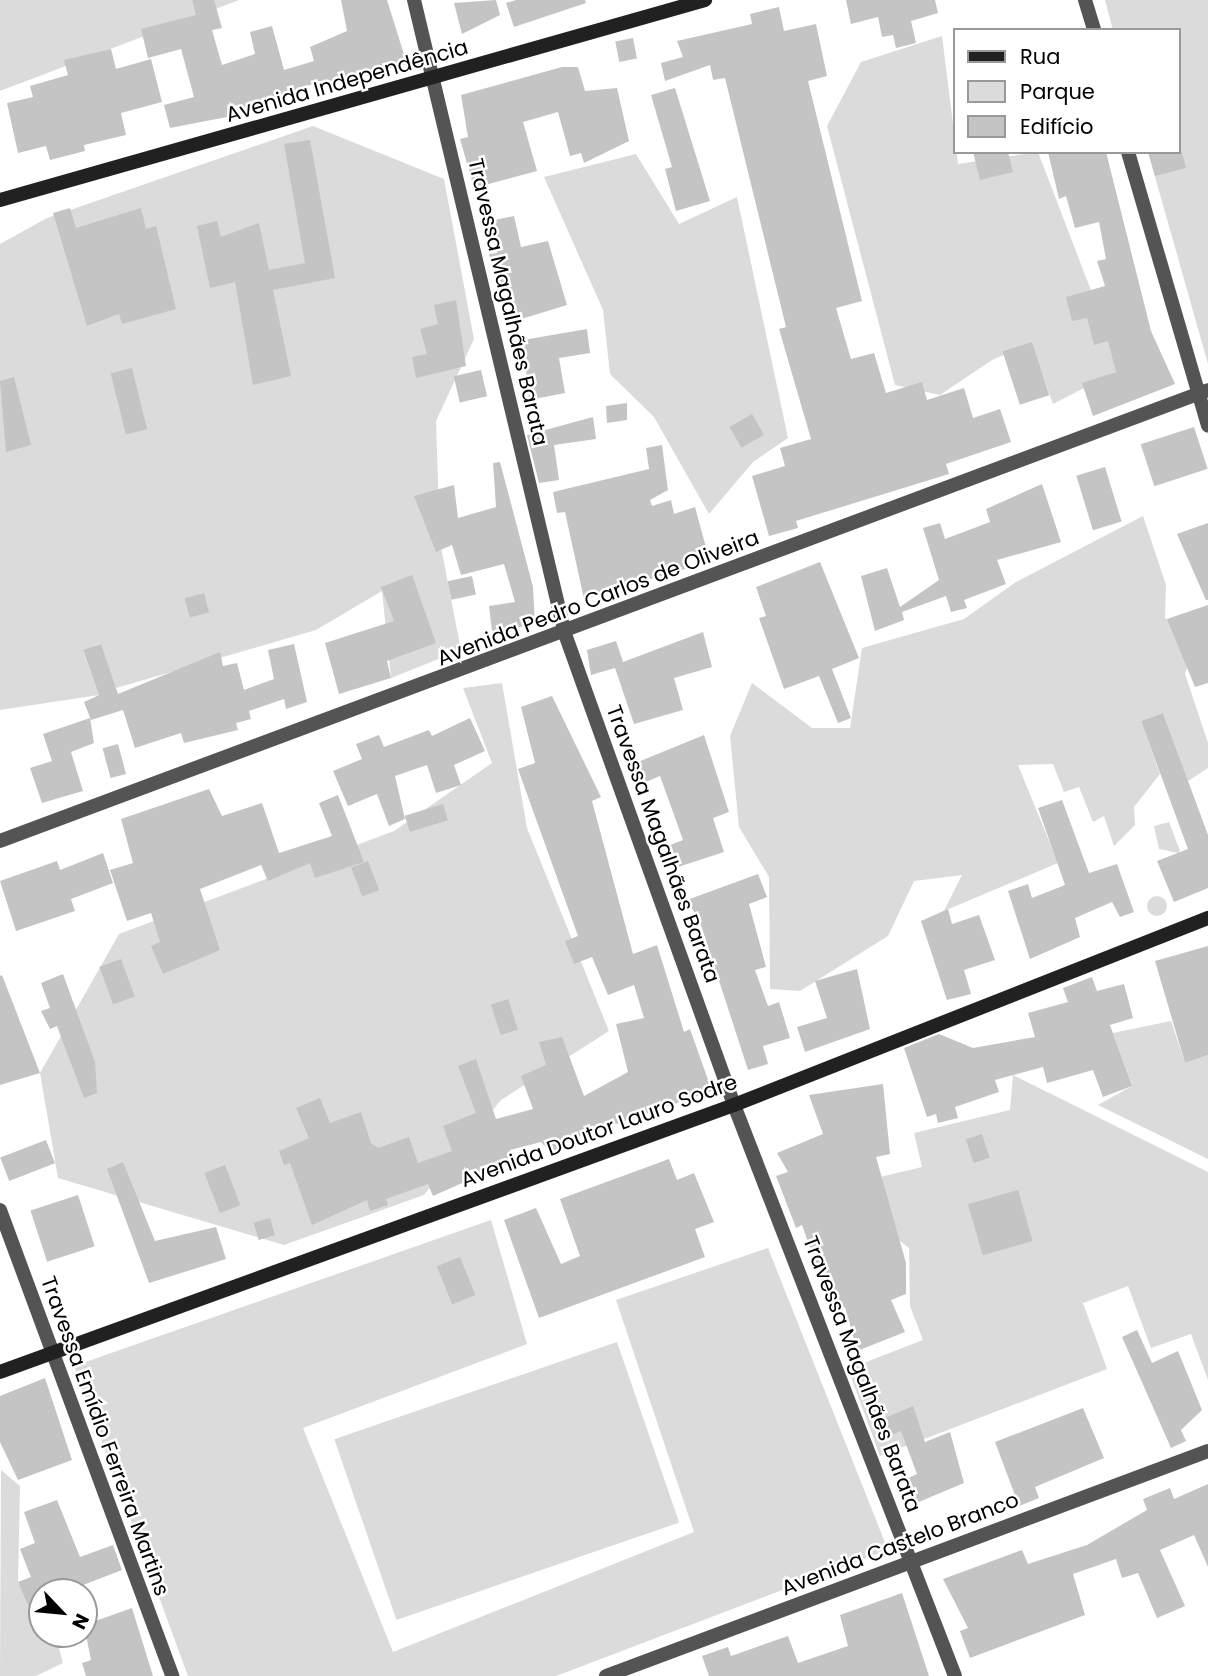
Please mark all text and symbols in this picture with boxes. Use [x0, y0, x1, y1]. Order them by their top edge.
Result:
legend [953, 28, 1180, 154]
street label: Avenida Independência [223, 34, 471, 128]
text: Rua [1020, 42, 1060, 71]
text: Parque [1020, 77, 1095, 106]
text: Edifício [1020, 112, 1094, 141]
street label: Travessa Magalhães Barata [463, 156, 553, 448]
street label: Avenida Pedro Carlos de Oliveira [433, 525, 763, 671]
street label: Travessa Magalhães Barata [601, 702, 725, 986]
street label: Avenida Doutor Lauro Sodre [457, 1069, 741, 1193]
street label: Travessa Magalhães Barata [798, 1232, 926, 1516]
street label: Travessa Emídio Ferreira Martins [35, 1273, 175, 1599]
street label: Avenida Castelo Branco [778, 1487, 1022, 1601]
north arrow [28, 1578, 98, 1648]
text: N [65, 1609, 96, 1634]

